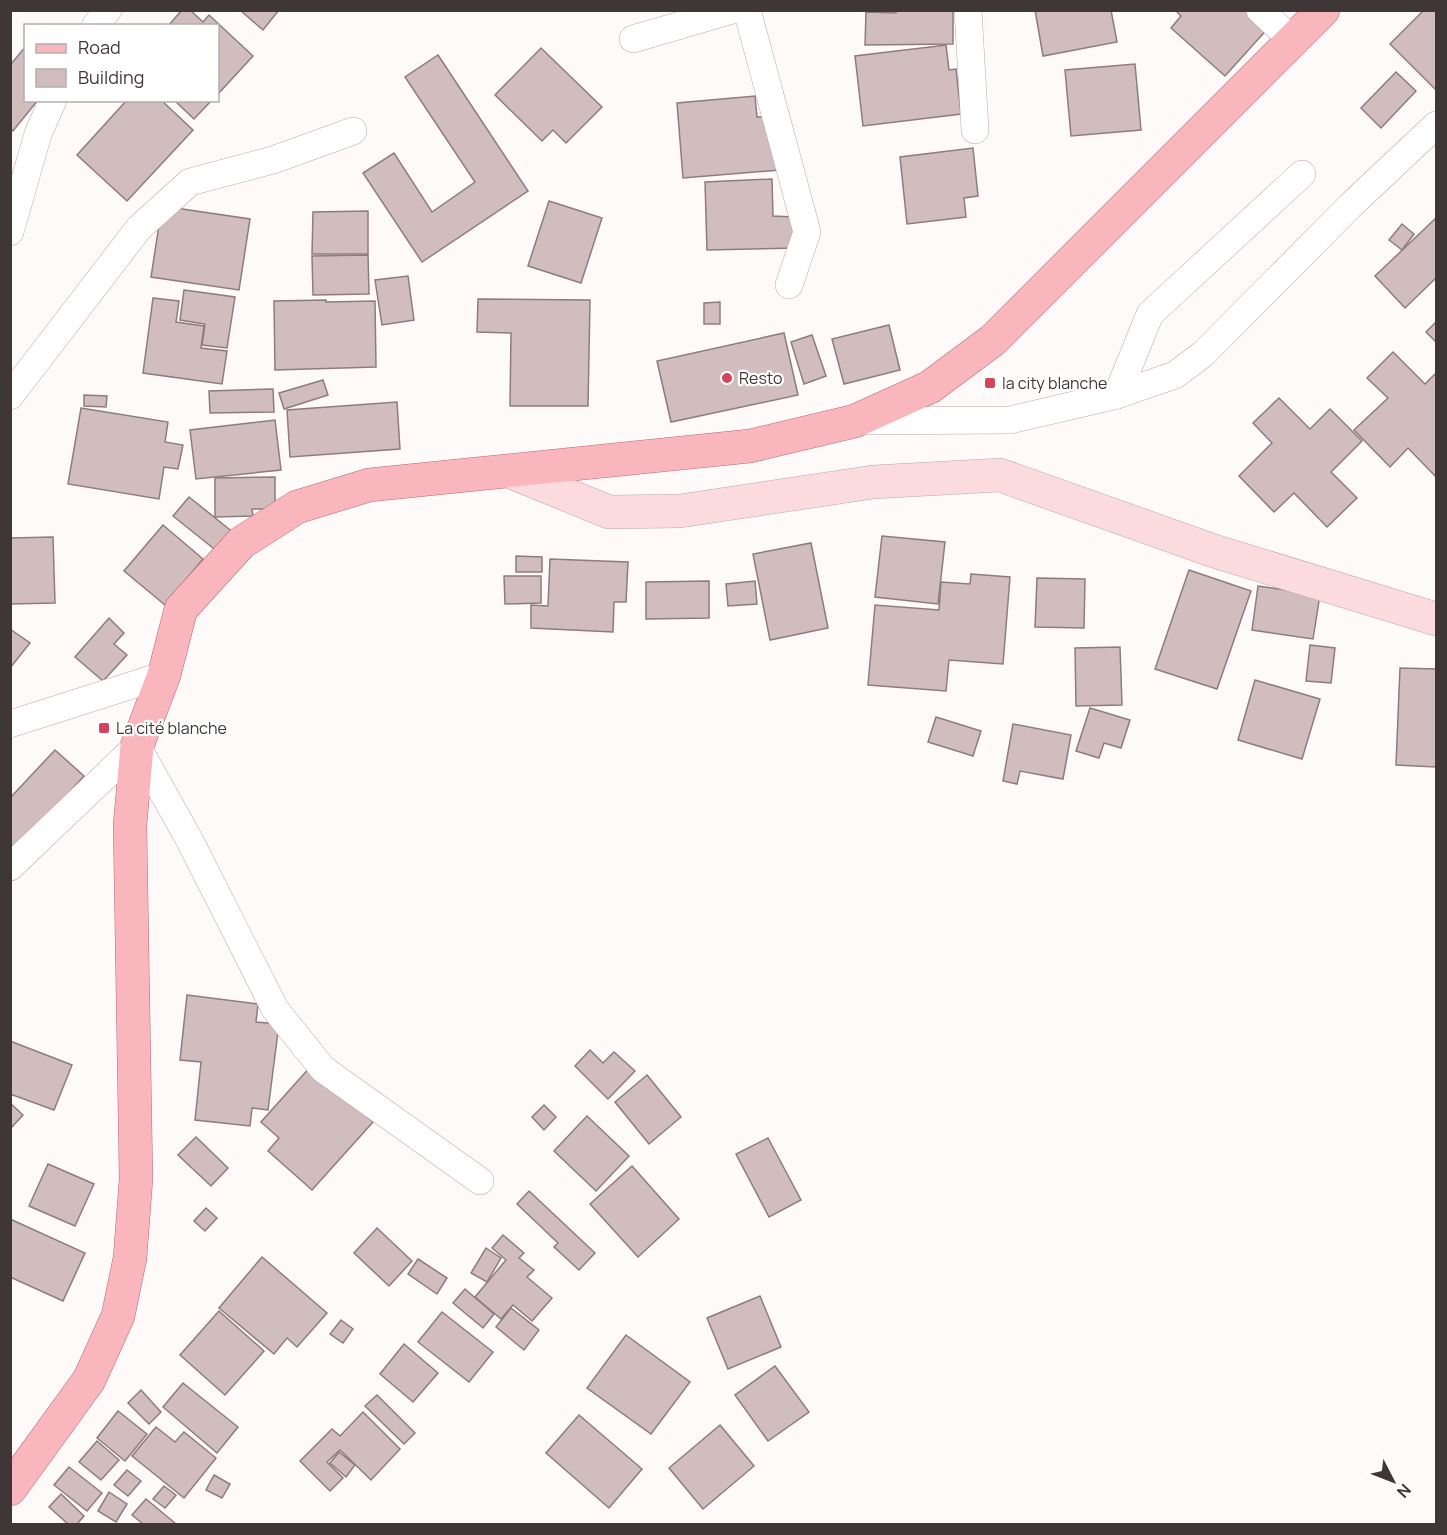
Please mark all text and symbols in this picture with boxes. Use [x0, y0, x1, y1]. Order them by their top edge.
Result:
legend [24, 24, 219, 102]
text: Road [78, 35, 121, 59]
text: Building [78, 65, 144, 89]
place label: Resto [739, 367, 782, 389]
marker: Resto [720, 371, 734, 385]
place label: la city blanche [1002, 372, 1107, 394]
marker: la city blanche [983, 376, 997, 390]
place label: La cité blanche [116, 717, 227, 739]
marker: La cité blanche [97, 721, 111, 735]
north arrow [1363, 1451, 1423, 1511]
text: N [1392, 1479, 1416, 1503]

